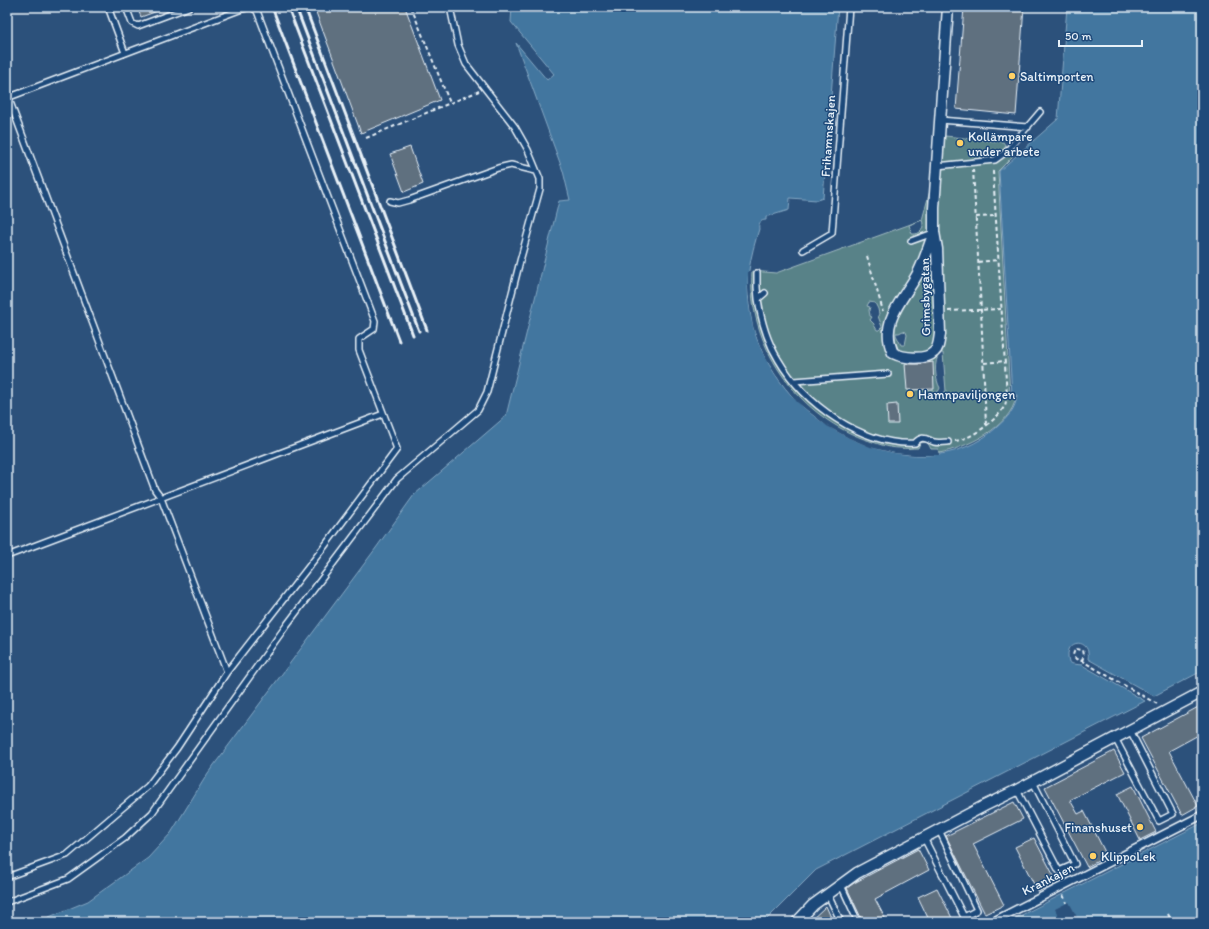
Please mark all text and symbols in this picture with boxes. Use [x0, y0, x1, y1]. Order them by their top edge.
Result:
scale bar [1059, 22, 1142, 48]
text: 50 m [1065, 29, 1091, 43]
place label: Saltimporten [1020, 69, 1094, 84]
marker: Saltimporten [1007, 71, 1017, 81]
street label: Frihamnskajen [818, 95, 838, 177]
place label: Kollämpare under arbete [968, 129, 1040, 159]
marker: Kollämpare under arbete [955, 138, 965, 148]
street label: Grimsbygatan [917, 258, 933, 336]
place label: Hamnpaviljongen [918, 387, 1016, 402]
marker: Hamnpaviljongen [905, 389, 915, 399]
place label: Finanshuset [1064, 820, 1132, 835]
marker: Finanshuset [1135, 822, 1145, 832]
place label: KlippoLek [1101, 849, 1156, 864]
marker: KlippoLek [1088, 851, 1098, 861]
street label: Krankajen [1019, 859, 1077, 899]

